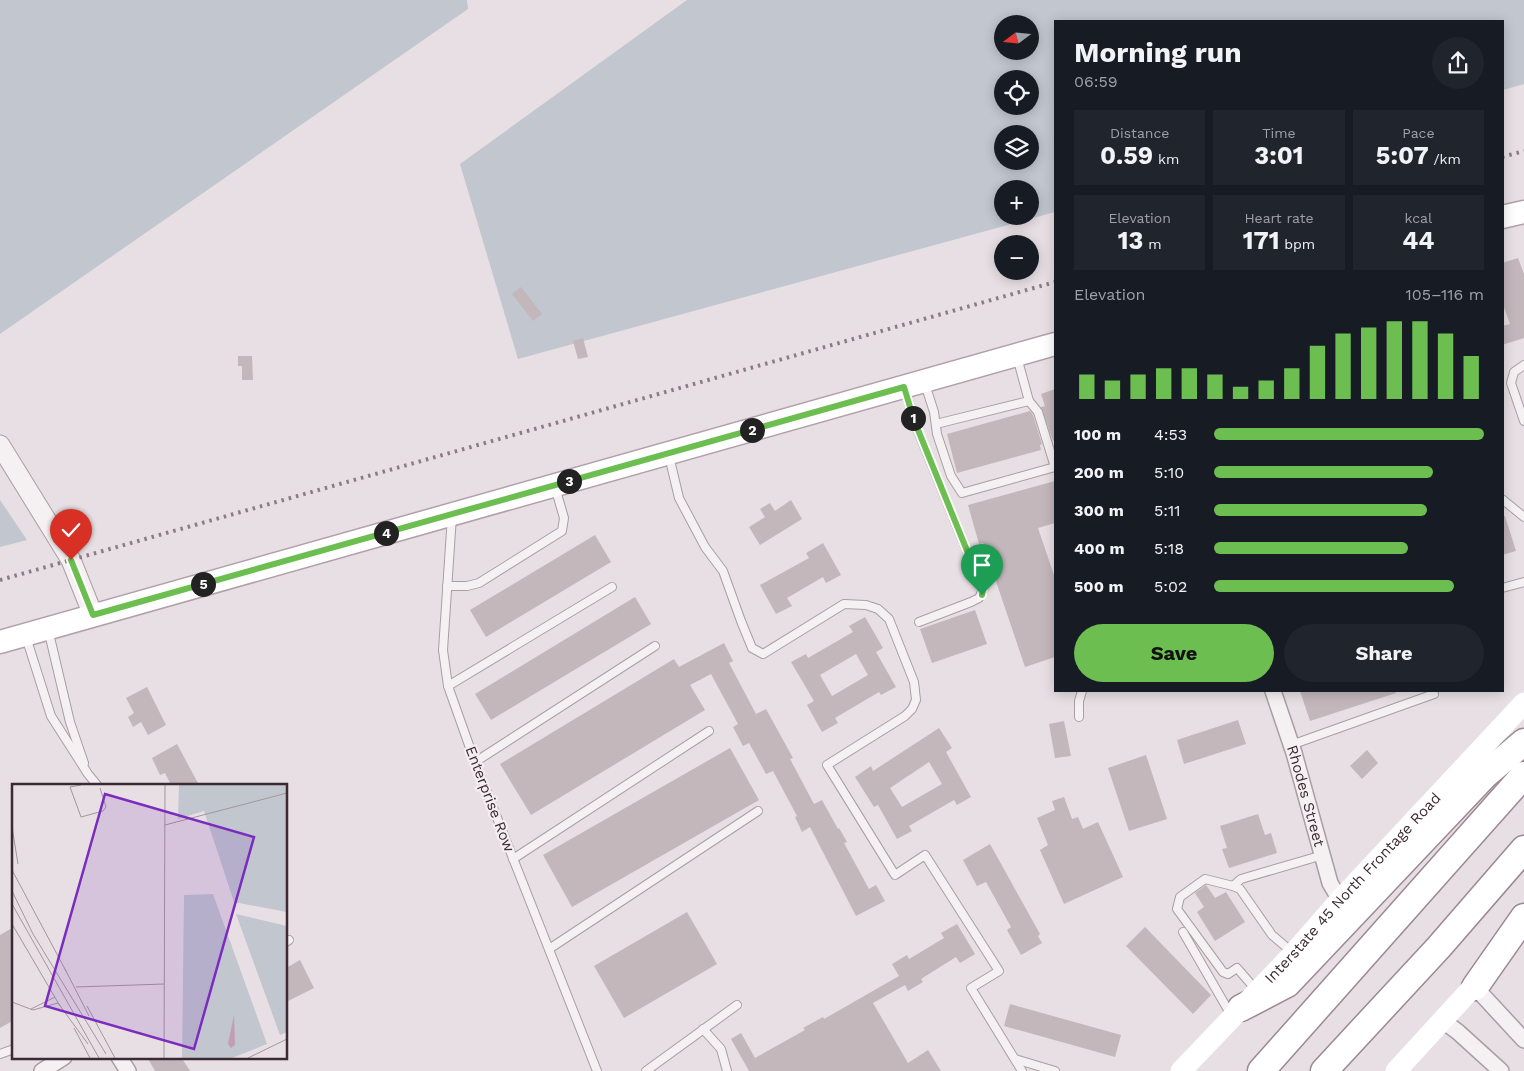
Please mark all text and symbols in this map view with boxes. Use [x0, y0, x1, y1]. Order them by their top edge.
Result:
north arrow [994, 15, 1039, 60]
map controls [994, 15, 1039, 280]
text: Morning run [1074, 36, 1242, 69]
button: share [1432, 37, 1484, 89]
button: locate [994, 70, 1039, 115]
text: 06:59 [1074, 72, 1118, 91]
button: layers [994, 125, 1039, 170]
text: Distance [1110, 125, 1169, 141]
text: Time [1262, 125, 1296, 141]
text: Pace [1402, 125, 1435, 141]
text: 0.59 [1100, 141, 1153, 170]
text: 3:01 [1254, 141, 1304, 170]
text: 5:07 [1376, 141, 1429, 170]
text: km [1153, 151, 1179, 167]
text: /km [1429, 151, 1461, 167]
button: + [994, 180, 1039, 225]
text: Elevation [1108, 210, 1171, 226]
text: Heart rate [1244, 210, 1314, 226]
text: kcal [1404, 210, 1432, 226]
text: 13 [1118, 226, 1143, 255]
text: 171 [1243, 226, 1280, 255]
text: 44 [1402, 226, 1434, 255]
button: − [994, 235, 1039, 280]
text: m [1143, 236, 1162, 252]
text: bpm [1280, 236, 1315, 252]
text: Elevation [1074, 285, 1145, 304]
text: 105–116 m [1406, 285, 1484, 304]
pin: 1 [900, 406, 926, 430]
text: 1 [910, 410, 917, 426]
pin: 2 [740, 418, 764, 442]
text: 2 [748, 422, 757, 438]
text: 100 m [1074, 425, 1121, 444]
text: 4:53 [1154, 425, 1187, 444]
text: 200 m [1074, 463, 1124, 482]
text: 5:10 [1154, 463, 1184, 482]
pin: 3 [556, 468, 582, 494]
text: 3 [565, 473, 574, 489]
text: 300 m [1074, 501, 1124, 520]
text: 5:11 [1154, 501, 1181, 520]
pin [50, 509, 92, 560]
icon: check [57, 516, 85, 544]
pin: 4 [374, 520, 398, 546]
text: 4 [382, 525, 391, 541]
text: 400 m [1074, 539, 1125, 558]
text: 5:18 [1154, 539, 1184, 558]
pin [961, 544, 1003, 595]
icon: arrive [968, 551, 996, 579]
pin: 5 [190, 572, 216, 596]
text: 5 [199, 576, 208, 592]
text: 500 m [1074, 577, 1124, 596]
text: 5:02 [1154, 577, 1187, 596]
button: Save [1074, 624, 1274, 682]
button: Share [1284, 624, 1484, 682]
street label: Enterprise Row [462, 743, 519, 855]
street label: Rhodes Street [1283, 743, 1329, 849]
inset map [12, 784, 288, 1058]
street label: Interstate 45 North Frontage Road [1261, 789, 1444, 987]

